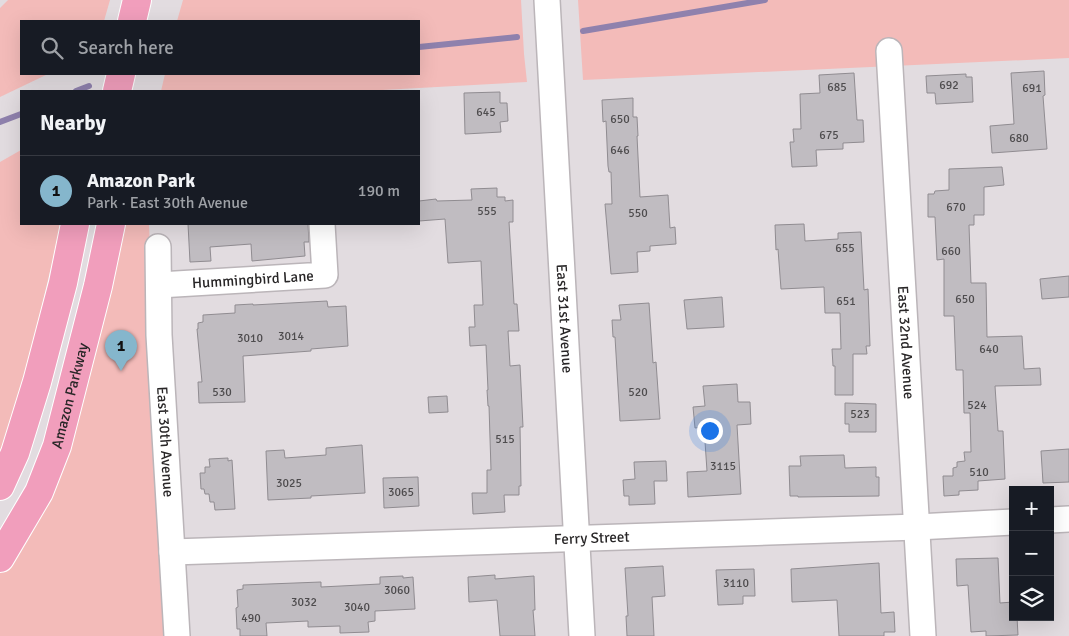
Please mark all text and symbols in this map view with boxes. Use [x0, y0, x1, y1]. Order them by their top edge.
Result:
search box [20, 20, 420, 75]
icon: search [38, 34, 66, 62]
text: Search here [78, 36, 174, 60]
house number: 692 [939, 78, 959, 93]
house number: 685 [827, 80, 847, 95]
house number: 691 [1022, 81, 1042, 96]
house number: 645 [476, 105, 496, 120]
text: Nearby [40, 110, 106, 136]
house number: 650 [610, 112, 630, 127]
house number: 675 [819, 128, 839, 143]
house number: 680 [1009, 131, 1029, 146]
house number: 646 [610, 143, 630, 158]
text: Amazon Park [87, 169, 195, 193]
text: 1 [52, 181, 60, 201]
text: 190 m [358, 181, 400, 201]
text: Park · East 30th Avenue [87, 193, 248, 213]
house number: 670 [946, 200, 966, 215]
house number: 555 [477, 204, 497, 219]
house number: 550 [628, 206, 648, 221]
house number: 655 [835, 241, 855, 256]
house number: 660 [941, 244, 961, 259]
street label: East 31st Avenue [553, 263, 577, 374]
street label: Hummingbird Lane [191, 267, 314, 292]
street label: East 32nd Avenue [894, 285, 918, 400]
house number: 650 [955, 292, 975, 307]
house number: 651 [836, 294, 856, 309]
house number: 3014 [278, 329, 304, 344]
pin: 1 [105, 330, 137, 371]
house number: 3010 [237, 331, 263, 346]
street label: Amazon Parkway [48, 341, 92, 450]
house number: 640 [979, 342, 999, 357]
house number: 530 [212, 385, 232, 400]
house number: 520 [628, 385, 648, 400]
street label: East 30th Avenue [153, 386, 178, 498]
house number: 524 [967, 398, 987, 413]
house number: 523 [850, 407, 870, 422]
your location [697, 418, 723, 444]
house number: 515 [495, 432, 515, 447]
house number: 3115 [710, 459, 736, 474]
house number: 510 [969, 465, 989, 480]
house number: 3025 [276, 476, 302, 491]
house number: 3065 [388, 485, 414, 500]
map controls [1009, 486, 1054, 621]
button: + [1009, 486, 1054, 531]
street label: Ferry Street [554, 528, 630, 548]
button: − [1009, 531, 1054, 576]
house number: 3110 [723, 576, 749, 591]
button: layers [1009, 576, 1054, 621]
house number: 3060 [384, 583, 410, 598]
house number: 3032 [291, 595, 317, 610]
house number: 3040 [344, 600, 370, 615]
house number: 490 [241, 611, 261, 626]

